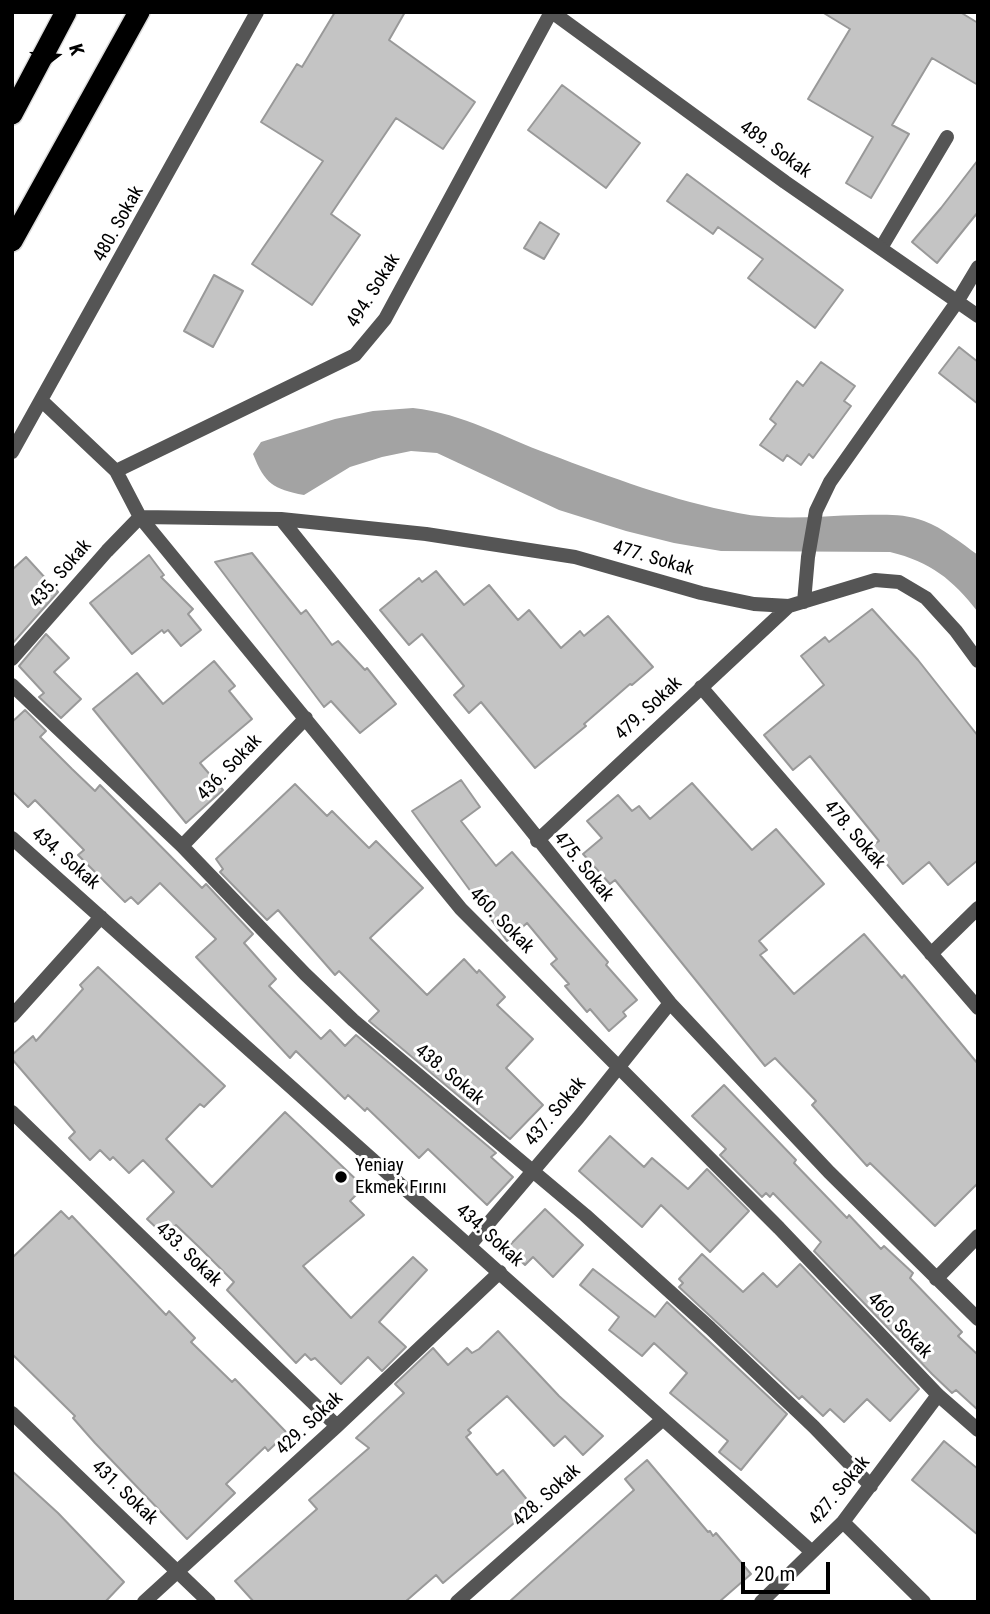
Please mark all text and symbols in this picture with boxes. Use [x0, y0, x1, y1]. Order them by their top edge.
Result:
north arrow [21, 21, 91, 91]
text: K [64, 41, 89, 58]
street label: 489. Sokak [735, 116, 815, 184]
street label: 480. Sokak [89, 182, 149, 266]
street label: 494. Sokak [342, 250, 406, 332]
street label: 435. Sokak [25, 535, 97, 613]
street label: 477. Sokak [610, 537, 696, 581]
street label: 479. Sokak [611, 672, 687, 746]
street label: 436. Sokak [193, 730, 267, 806]
street label: 478. Sokak [818, 796, 890, 874]
street label: 434. Sokak [26, 823, 104, 895]
street label: 475. Sokak [548, 828, 618, 906]
street label: 460. Sokak [464, 883, 538, 959]
street label: 438. Sokak [410, 1040, 488, 1110]
street label: 437. Sokak [521, 1073, 591, 1151]
place label: Yeniay Ekmek Fırını [355, 1155, 447, 1199]
marker: Yeniay Ekmek Fırını [333, 1169, 349, 1185]
street label: 434. Sokak [450, 1200, 528, 1272]
street label: 433. Sokak [150, 1218, 226, 1292]
street label: 460. Sokak [862, 1288, 936, 1364]
street label: 429. Sokak [272, 1387, 348, 1461]
street label: 427. Sokak [805, 1452, 875, 1530]
street label: 431. Sokak [86, 1456, 162, 1530]
street label: 428. Sokak [508, 1460, 586, 1532]
scale bar [745, 1548, 834, 1592]
text: 20 m [754, 1562, 795, 1586]

